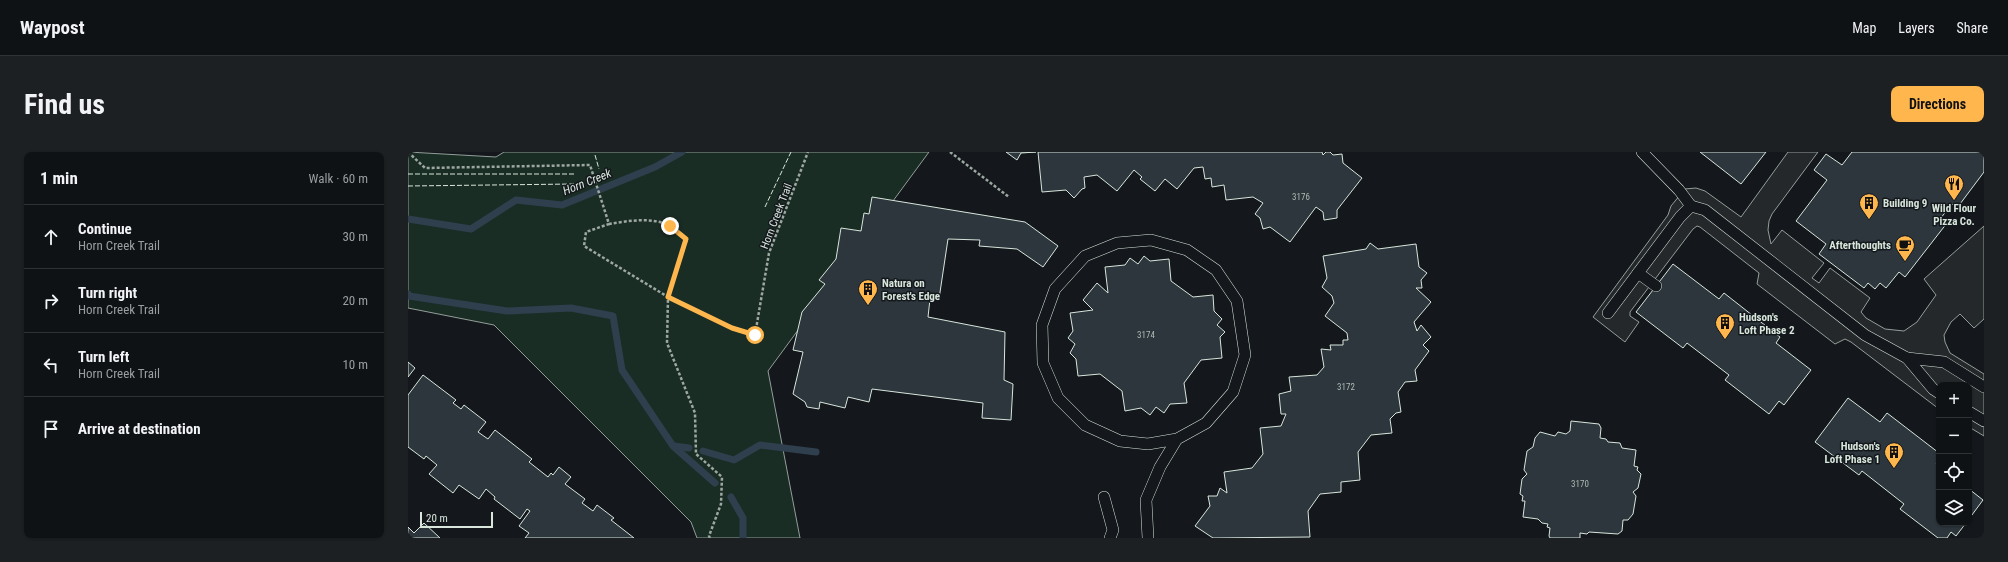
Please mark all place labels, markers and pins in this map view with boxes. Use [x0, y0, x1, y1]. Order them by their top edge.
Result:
restaurant icon: Wild Flour Pizza Co. [1943, 173, 1965, 201]
building icon: Building 9 [1858, 192, 1880, 220]
place label: Building 9 [1883, 197, 1927, 210]
place label: Wild Flour Pizza Co. [1932, 202, 1977, 228]
cafe icon: Afterthoughts [1894, 234, 1916, 262]
place label: Afterthoughts [1829, 239, 1891, 252]
place label: Natura on Forest's Edge [882, 277, 940, 303]
building icon: Natura on Forest's Edge [857, 278, 879, 306]
place label: Hudson's Loft Phase 2 [1739, 311, 1795, 337]
building icon: Hudson's Loft Phase 2 [1714, 312, 1736, 340]
place label: Hudson's Loft Phase 1 [1825, 440, 1880, 466]
building icon: Hudson's Loft Phase 1 [1883, 441, 1905, 469]

